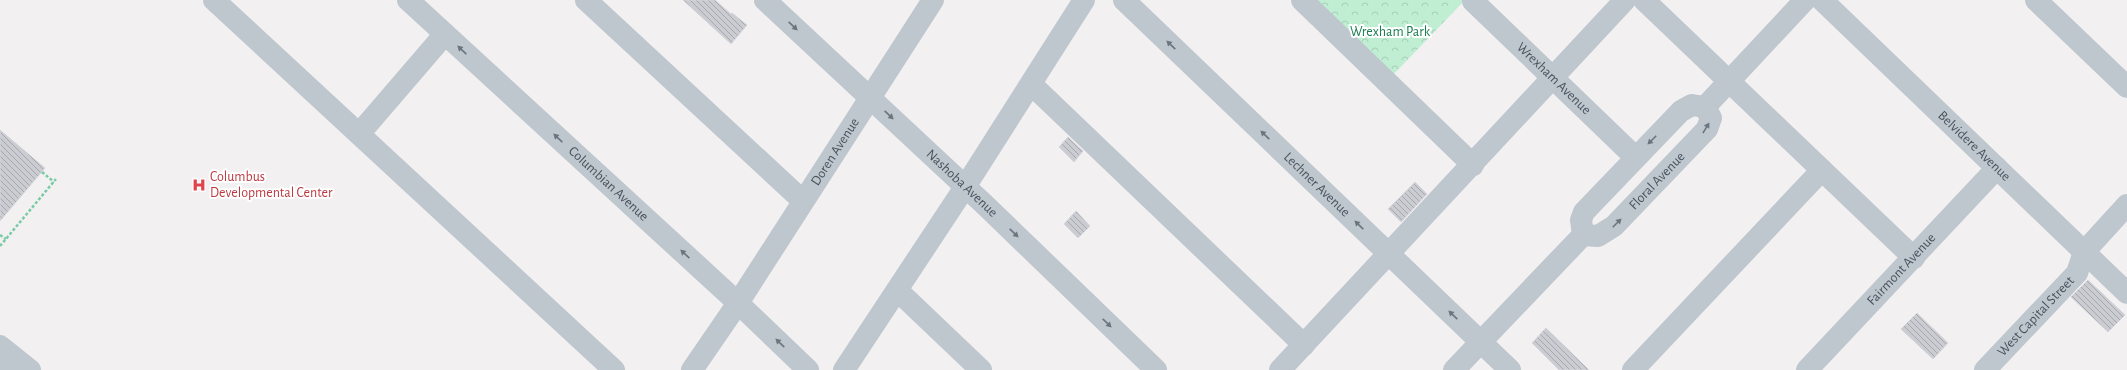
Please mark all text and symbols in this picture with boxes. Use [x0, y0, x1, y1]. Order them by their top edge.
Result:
one-way arrow [788, 22, 798, 31]
park label: Wrexham Park [1350, 25, 1431, 39]
one-way arrow [1166, 40, 1176, 50]
street label: Wrexham Avenue [1514, 40, 1593, 117]
one-way arrow [457, 45, 467, 55]
street label: Belvidere Avenue [1935, 108, 2013, 184]
one-way arrow [884, 110, 894, 119]
street label: Doren Avenue [808, 116, 862, 188]
one-way arrow [1702, 122, 1709, 134]
one-way arrow [1260, 130, 1270, 140]
one-way arrow [553, 133, 563, 143]
one-way arrow [1647, 135, 1657, 145]
street label: Columbian Avenue [566, 144, 651, 224]
street label: Nashoba Avenue [923, 147, 1000, 220]
street label: Lechner Avenue [1281, 150, 1353, 220]
street label: Floral Avenue [1627, 150, 1688, 212]
place label: Columbus Developmental Center [210, 170, 333, 200]
hospital icon: Columbus Developmental Center [191, 177, 207, 193]
one-way arrow [1612, 218, 1622, 228]
one-way arrow [1354, 220, 1364, 230]
one-way arrow [1009, 228, 1019, 238]
street label: Fairmont Avenue [1865, 231, 1938, 308]
one-way arrow [680, 249, 690, 259]
street label: West Capital Street [1995, 273, 2077, 359]
one-way arrow [1448, 310, 1458, 320]
one-way arrow [1102, 318, 1112, 328]
one-way arrow [775, 338, 785, 348]

